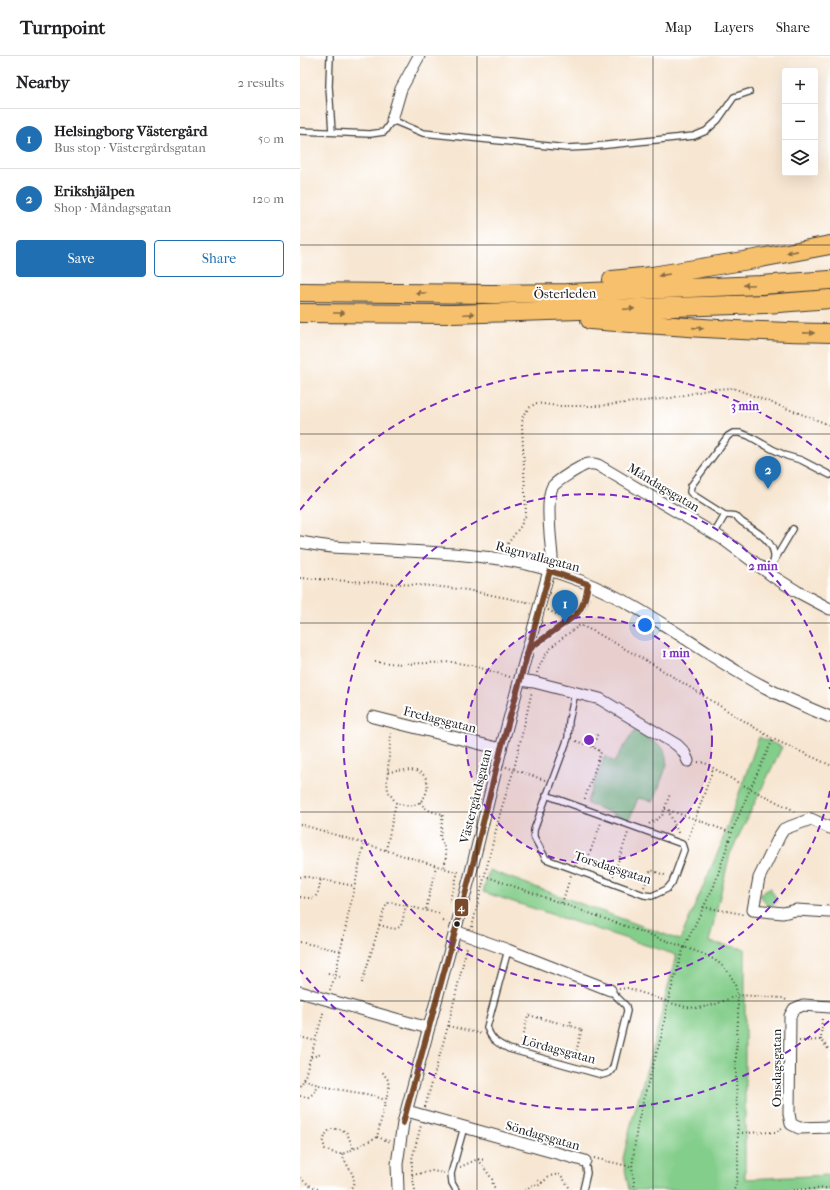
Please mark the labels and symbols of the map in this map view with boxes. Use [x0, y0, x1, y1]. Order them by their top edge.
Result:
one-way arrow [786, 249, 798, 255]
one-way arrow [658, 272, 670, 278]
one-way arrow [743, 282, 755, 289]
street label: Österleden [534, 285, 597, 302]
one-way arrow [414, 290, 427, 296]
one-way arrow [623, 305, 635, 312]
one-way arrow [333, 310, 346, 316]
one-way arrow [463, 310, 475, 317]
one-way arrow [692, 325, 705, 331]
one-way arrow [803, 330, 816, 336]
text: 3 min [731, 399, 760, 414]
pin: 2 [755, 456, 781, 489]
street label: Måndagsgatan [625, 460, 703, 515]
street label: Ragnvallagatan [494, 538, 582, 575]
text: 2 min [748, 559, 779, 573]
pin: 1 [552, 590, 578, 623]
your location [635, 615, 655, 635]
text: 1 min [662, 646, 691, 660]
street label: Fredagsgatan [402, 703, 478, 736]
centre of rings [582, 733, 596, 747]
street label: Västergårdsgatan [456, 747, 495, 846]
street label: Torsdagsgatan [572, 848, 654, 887]
line badge: 4 [454, 898, 469, 917]
text: 4 [457, 901, 465, 914]
unlabelled marker [452, 919, 462, 929]
street label: Onsdagsgatan [769, 1028, 784, 1107]
street label: Lördagsgatan [520, 1032, 598, 1067]
street label: Söndagsgatan [504, 1118, 582, 1153]

